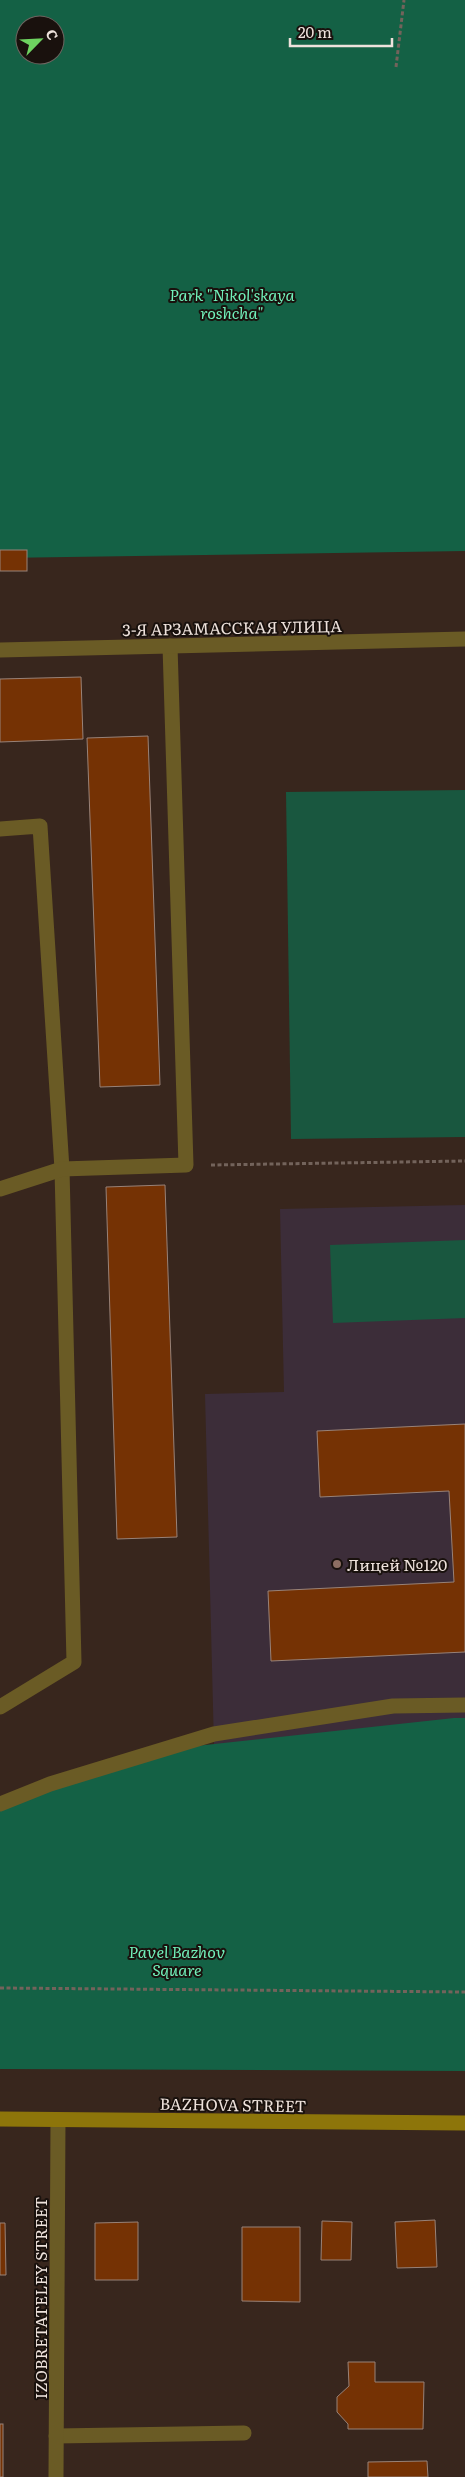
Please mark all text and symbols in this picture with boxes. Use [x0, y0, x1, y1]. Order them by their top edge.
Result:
north arrow [15, 15, 65, 65]
scale bar [290, 15, 392, 47]
text: 20 m [298, 20, 332, 43]
text: С [42, 26, 64, 43]
park label: Park "Nikol'skaya roshcha" [169, 282, 296, 324]
street label: 3-Я АРЗАМАССКАЯ УЛИЦА [122, 613, 342, 641]
place label: Лицей №120 [347, 1552, 447, 1576]
marker: Лицей №120 [331, 1558, 343, 1570]
park label: Pavel Bazhov Square [129, 1939, 225, 1981]
street label: BAZHOVA STREET [159, 2091, 307, 2117]
street label: IZOBRETATELEY STREET [28, 2197, 52, 2399]

